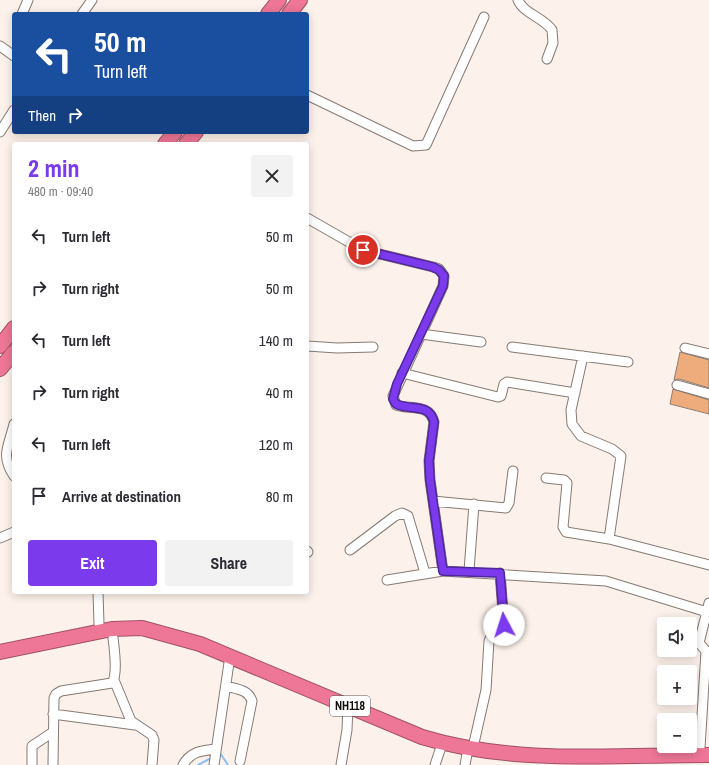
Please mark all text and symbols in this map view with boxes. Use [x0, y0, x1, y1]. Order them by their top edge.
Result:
text: 50 m [94, 23, 146, 61]
icon: left [28, 28, 80, 80]
text: Turn left [94, 59, 147, 84]
icon: right [64, 104, 86, 126]
text: Then [28, 105, 56, 126]
text: 2 min [28, 152, 79, 184]
button: close [251, 155, 293, 197]
text: 480 m · 09:40 [28, 183, 93, 200]
icon: left [28, 225, 50, 247]
text: Turn left [62, 226, 110, 247]
text: 50 m [266, 226, 293, 247]
pin [346, 233, 380, 267]
icon: arrive [352, 239, 374, 261]
icon: right [28, 277, 50, 299]
text: Turn right [62, 278, 119, 299]
text: 50 m [266, 278, 293, 299]
icon: left [28, 329, 50, 351]
text: Turn left [62, 330, 110, 351]
text: 140 m [259, 330, 293, 351]
icon: right [28, 381, 50, 403]
text: Turn right [62, 382, 119, 403]
text: 40 m [266, 382, 293, 403]
icon: left [28, 433, 50, 455]
text: Turn left [62, 434, 110, 455]
text: 120 m [259, 434, 293, 455]
icon: arrive [28, 485, 50, 507]
text: Arrive at destination [62, 486, 181, 507]
text: 80 m [266, 486, 293, 507]
button: Exit [28, 540, 157, 586]
button: Share [165, 540, 293, 586]
position arrow [483, 604, 525, 646]
map controls [657, 617, 697, 753]
button: sound [657, 617, 697, 657]
button: + [657, 665, 697, 705]
road number: NH118 [330, 696, 370, 716]
button: − [657, 713, 697, 753]

